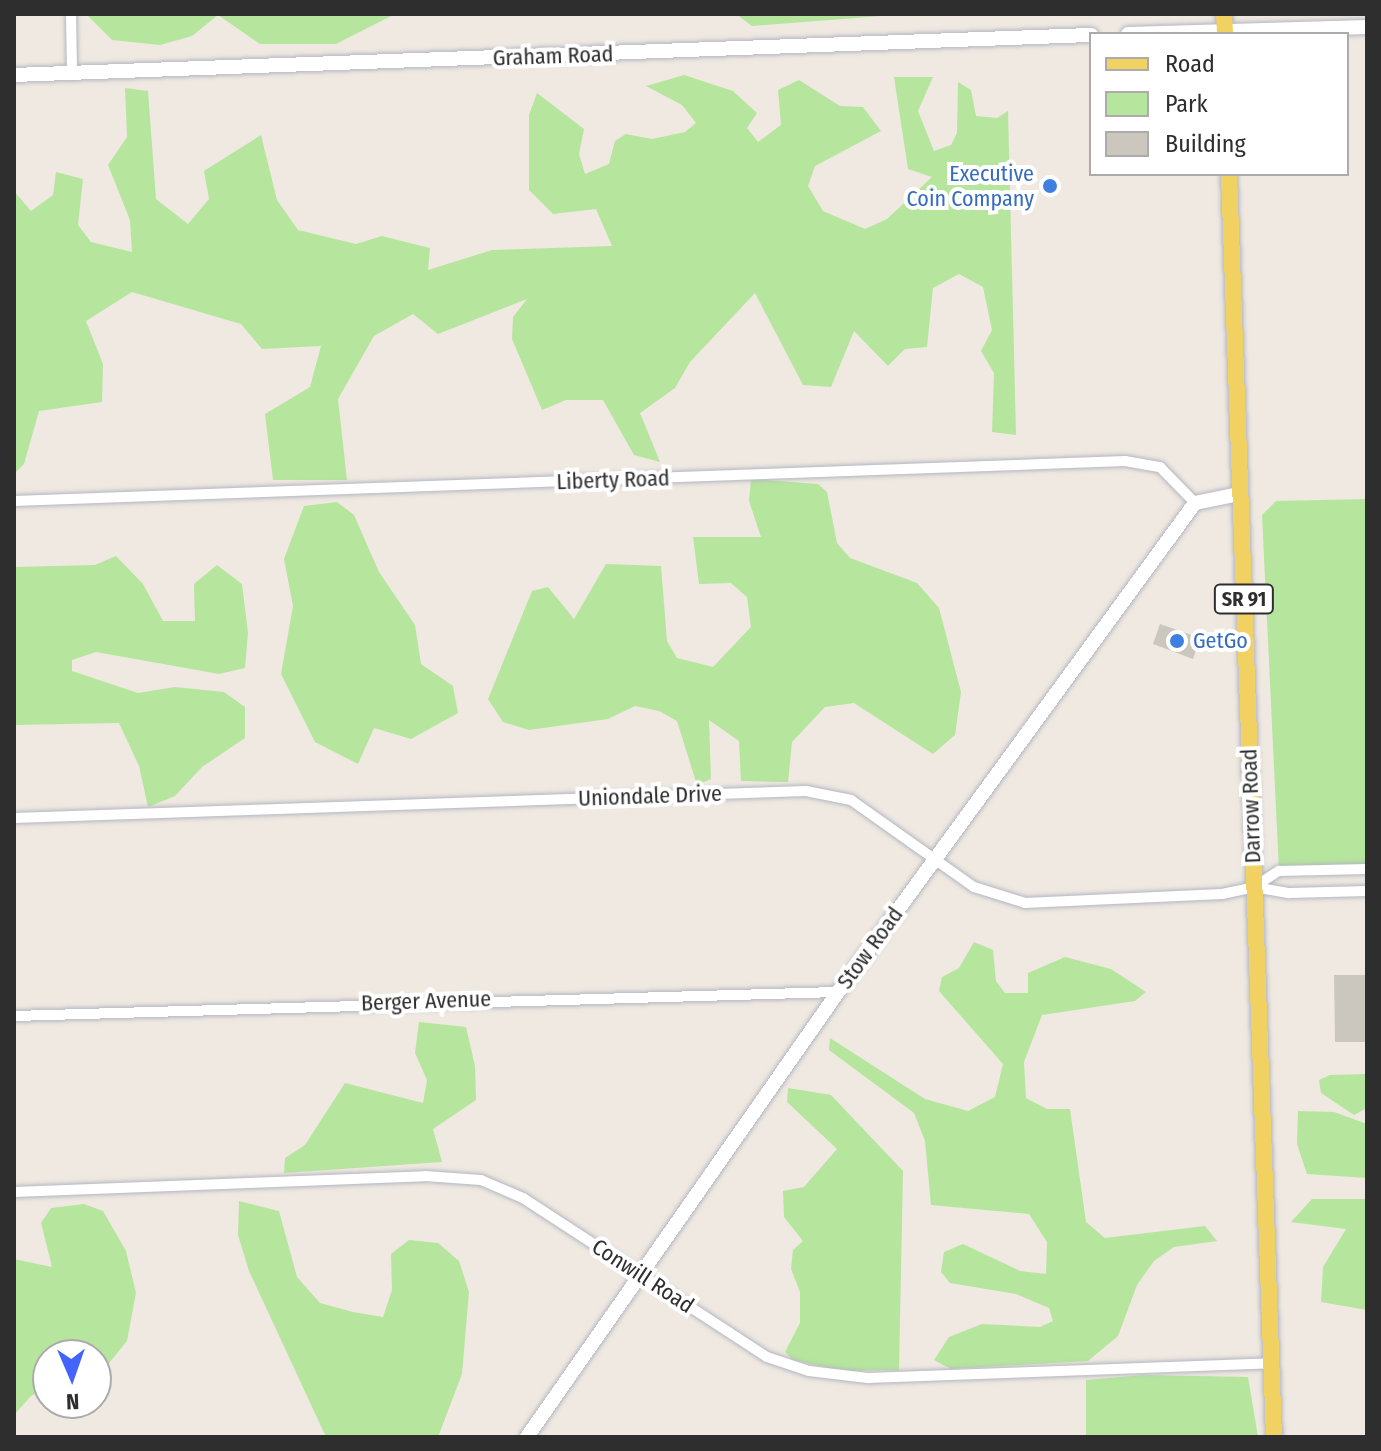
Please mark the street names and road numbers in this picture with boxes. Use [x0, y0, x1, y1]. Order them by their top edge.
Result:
street label: Graham Road [492, 41, 614, 71]
street label: Liberty Road [556, 465, 670, 495]
road number: SR 91 [1212, 583, 1276, 615]
street label: Darrow Road [1236, 748, 1266, 864]
street label: Uniondale Drive [578, 780, 722, 812]
street label: Stow Road [832, 902, 908, 994]
street label: Berger Avenue [361, 986, 491, 1016]
street label: Conwill Road [587, 1233, 699, 1319]

